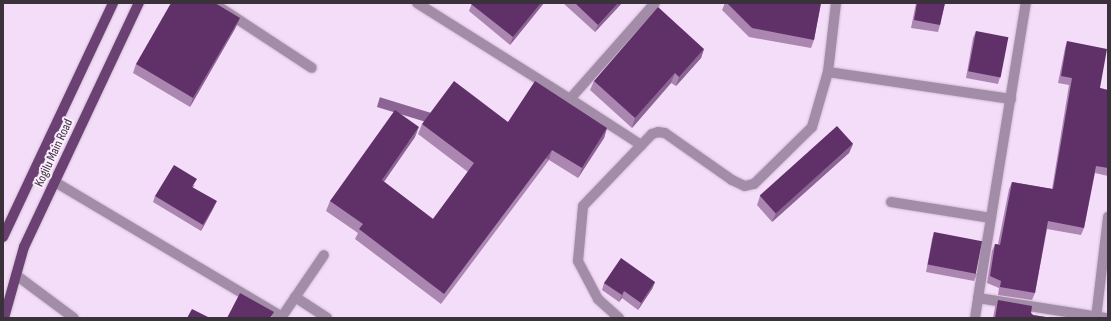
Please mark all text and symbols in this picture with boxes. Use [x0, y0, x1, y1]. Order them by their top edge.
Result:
street label: Kogilu Main Road [32, 117, 76, 189]

